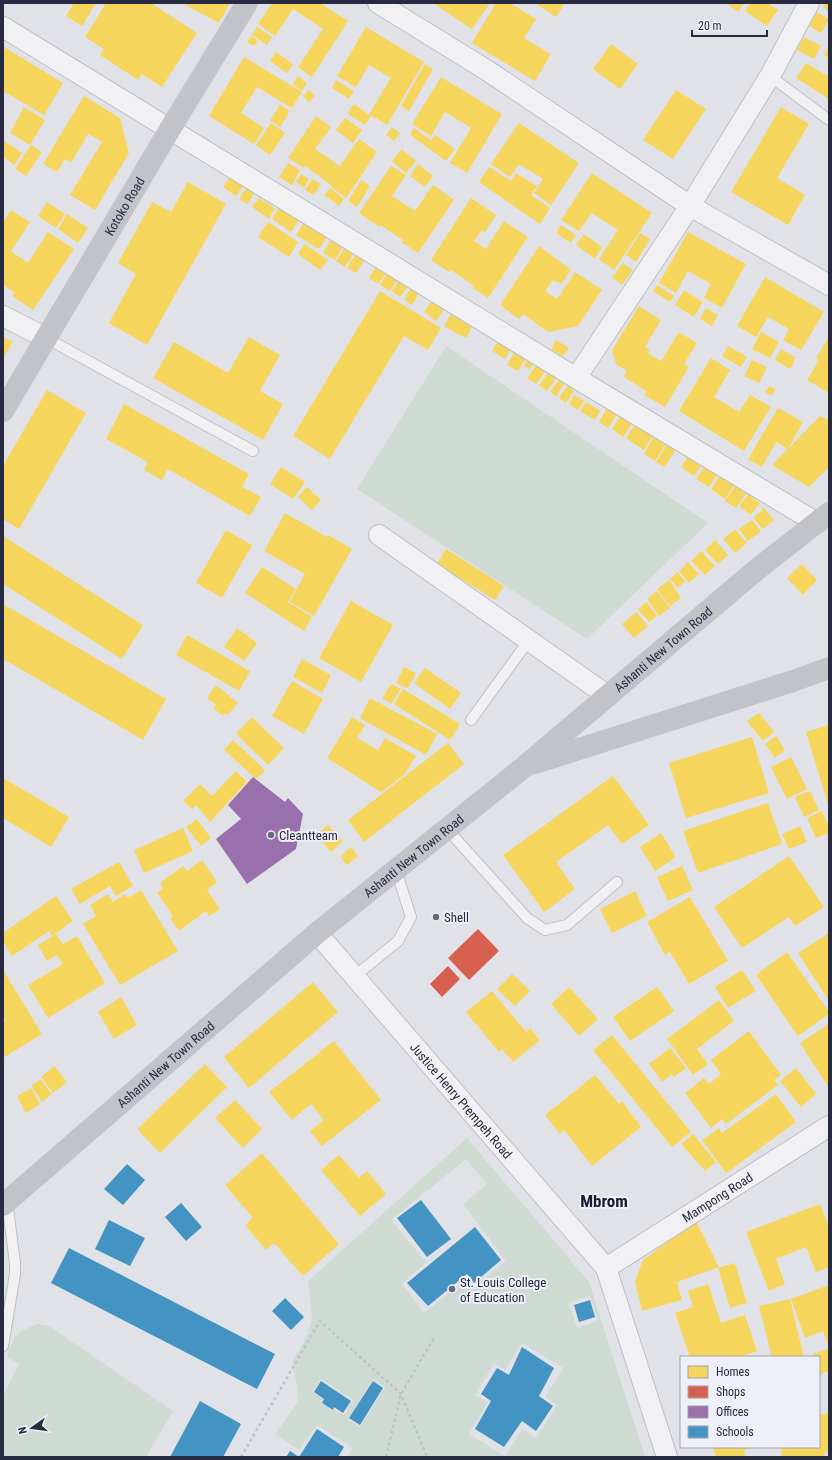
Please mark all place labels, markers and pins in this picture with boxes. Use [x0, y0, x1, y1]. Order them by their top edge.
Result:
place label: Cleantteam [279, 828, 338, 843]
marker: Cleantteam [266, 830, 276, 840]
place label: Shell [444, 910, 469, 925]
marker: Shell [431, 912, 441, 922]
place label: St. Louis College of Education [460, 1275, 546, 1305]
marker: St. Louis College of Education [447, 1284, 457, 1294]

